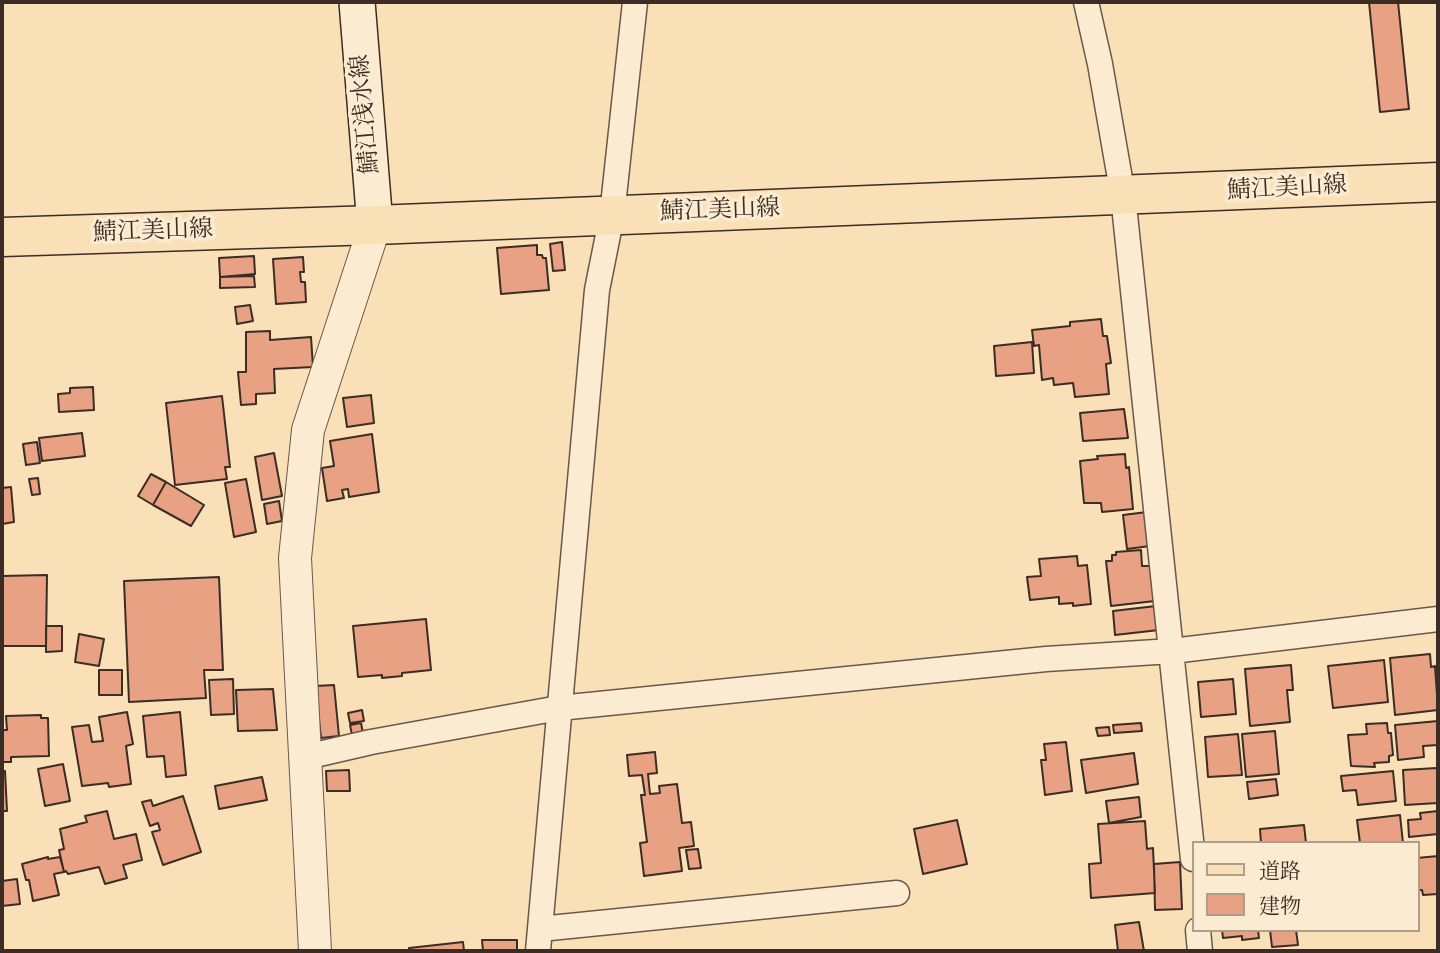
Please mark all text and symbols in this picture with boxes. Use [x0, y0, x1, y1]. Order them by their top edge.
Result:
street label: 鯖江浅水線 [346, 53, 386, 175]
street label: 鯖江美山線 [1226, 171, 1348, 207]
street label: 鯖江美山線 [660, 195, 780, 227]
street label: 鯖江美山線 [93, 216, 213, 248]
legend [1192, 841, 1419, 932]
text: 道路 [1259, 859, 1301, 885]
text: 建物 [1259, 894, 1301, 920]

